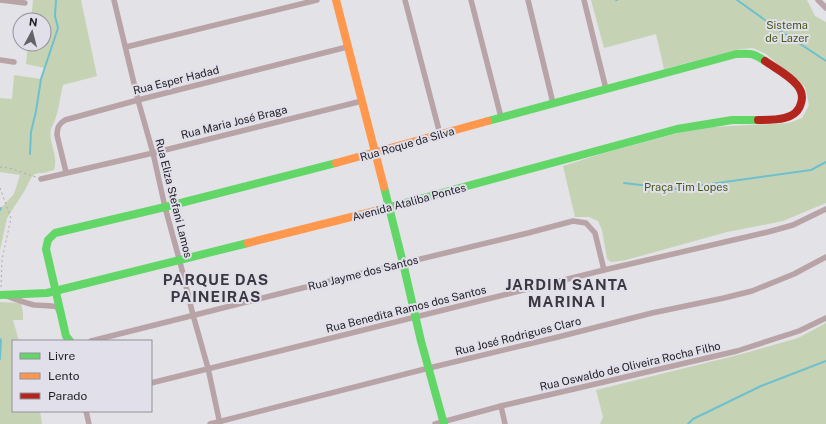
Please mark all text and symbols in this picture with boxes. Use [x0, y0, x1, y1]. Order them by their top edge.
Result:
north arrow [12, 12, 52, 52]
text: N [28, 16, 38, 29]
park label: Sistema de Lazer [765, 19, 809, 44]
street label: Rua Esper Hadad [132, 64, 220, 96]
street label: Rua Maria José Braga [180, 103, 288, 141]
street label: Rua Roque da Silva [358, 125, 456, 163]
street label: Rua Eliza Stefani Lamos [153, 137, 195, 259]
street label: Avenida Ataliba Pontes [351, 181, 468, 223]
park label: Praça Tim Lopes [644, 181, 728, 194]
street label: Rua Jayme dos Santos [307, 253, 420, 293]
district label: PARQUE DAS PAINEIRAS [163, 271, 269, 305]
district label: JARDIM SANTA MARINA I [506, 276, 628, 310]
street label: Rua Benedita Ramos dos Santos [325, 283, 488, 335]
street label: Rua José Rodrigues Claro [454, 315, 582, 357]
street label: Rua Oswaldo de Oliveira Rocha Filho [538, 339, 722, 393]
legend [12, 340, 152, 412]
text: Livre [48, 349, 76, 363]
text: Lento [48, 369, 80, 383]
text: Parado [48, 389, 87, 403]

